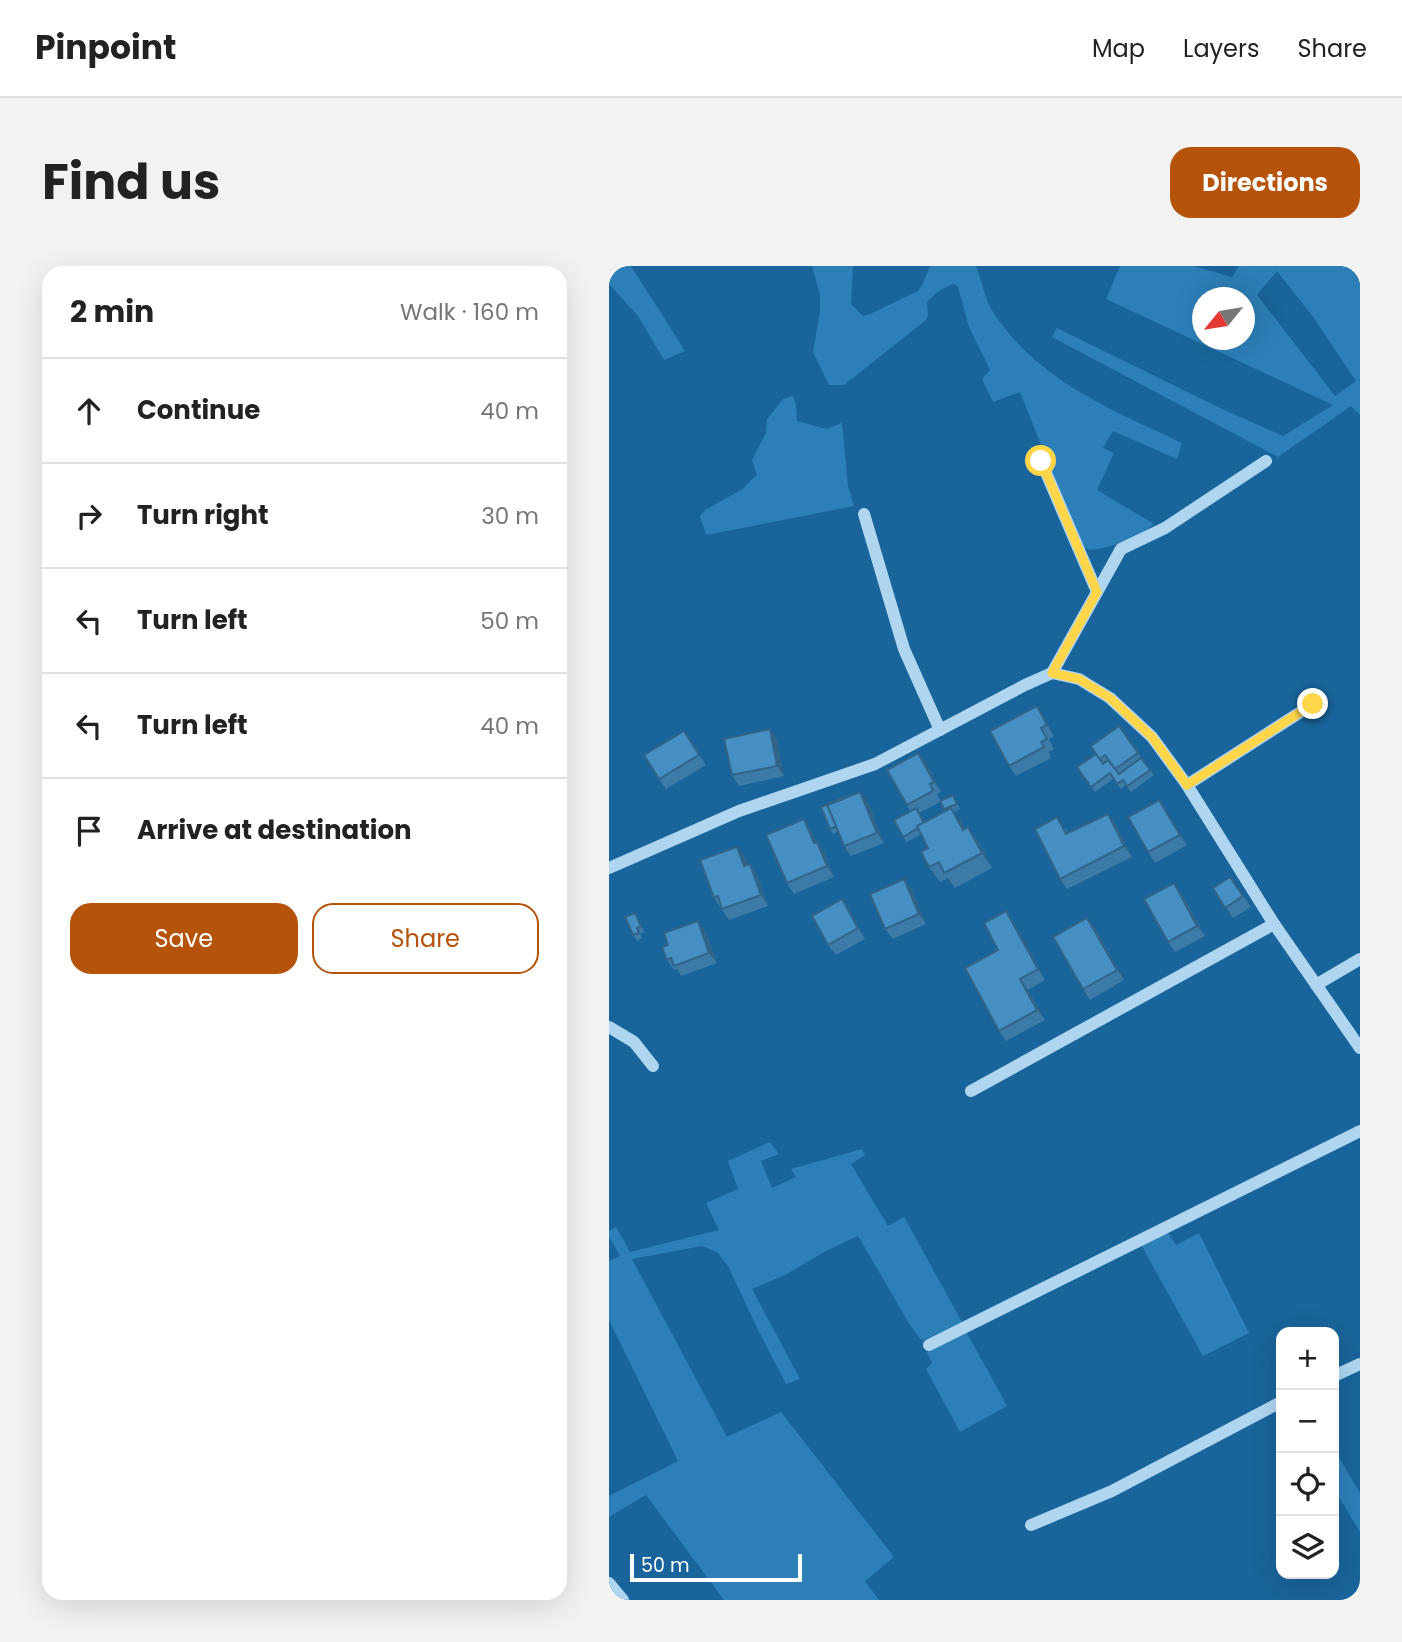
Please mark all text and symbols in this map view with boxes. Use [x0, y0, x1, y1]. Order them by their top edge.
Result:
text: Pinpoint [35, 24, 176, 71]
text: Map [1092, 32, 1145, 65]
text: Layers [1183, 32, 1259, 65]
text: Share [1297, 32, 1367, 65]
button: Directions [1170, 147, 1360, 218]
text: Find us [42, 148, 220, 216]
north arrow [1192, 287, 1255, 350]
text: 2 min [70, 290, 154, 333]
text: Walk · 160 m [400, 296, 539, 328]
icon: ahead [70, 392, 108, 430]
text: Continue [137, 392, 260, 428]
text: 40 m [480, 395, 539, 427]
route start [1025, 445, 1056, 476]
icon: right [70, 497, 108, 535]
text: Turn right [137, 497, 269, 533]
text: 30 m [481, 500, 539, 532]
icon: left [70, 602, 108, 640]
text: Turn left [137, 602, 248, 638]
text: 50 m [480, 605, 539, 637]
route end [1297, 688, 1328, 719]
icon: left [70, 707, 108, 745]
text: Turn left [137, 707, 248, 743]
text: 40 m [480, 710, 539, 742]
icon: arrive [70, 812, 108, 850]
text: Arrive at destination [137, 812, 412, 848]
button: Save [70, 903, 298, 974]
button: Share [312, 903, 539, 974]
map controls [1276, 1327, 1339, 1579]
button: + [1276, 1327, 1339, 1390]
button: − [1276, 1390, 1339, 1453]
button: locate [1276, 1453, 1339, 1516]
button: layers [1276, 1516, 1339, 1579]
scale bar [630, 1551, 801, 1583]
text: 50 m [641, 1552, 690, 1579]

